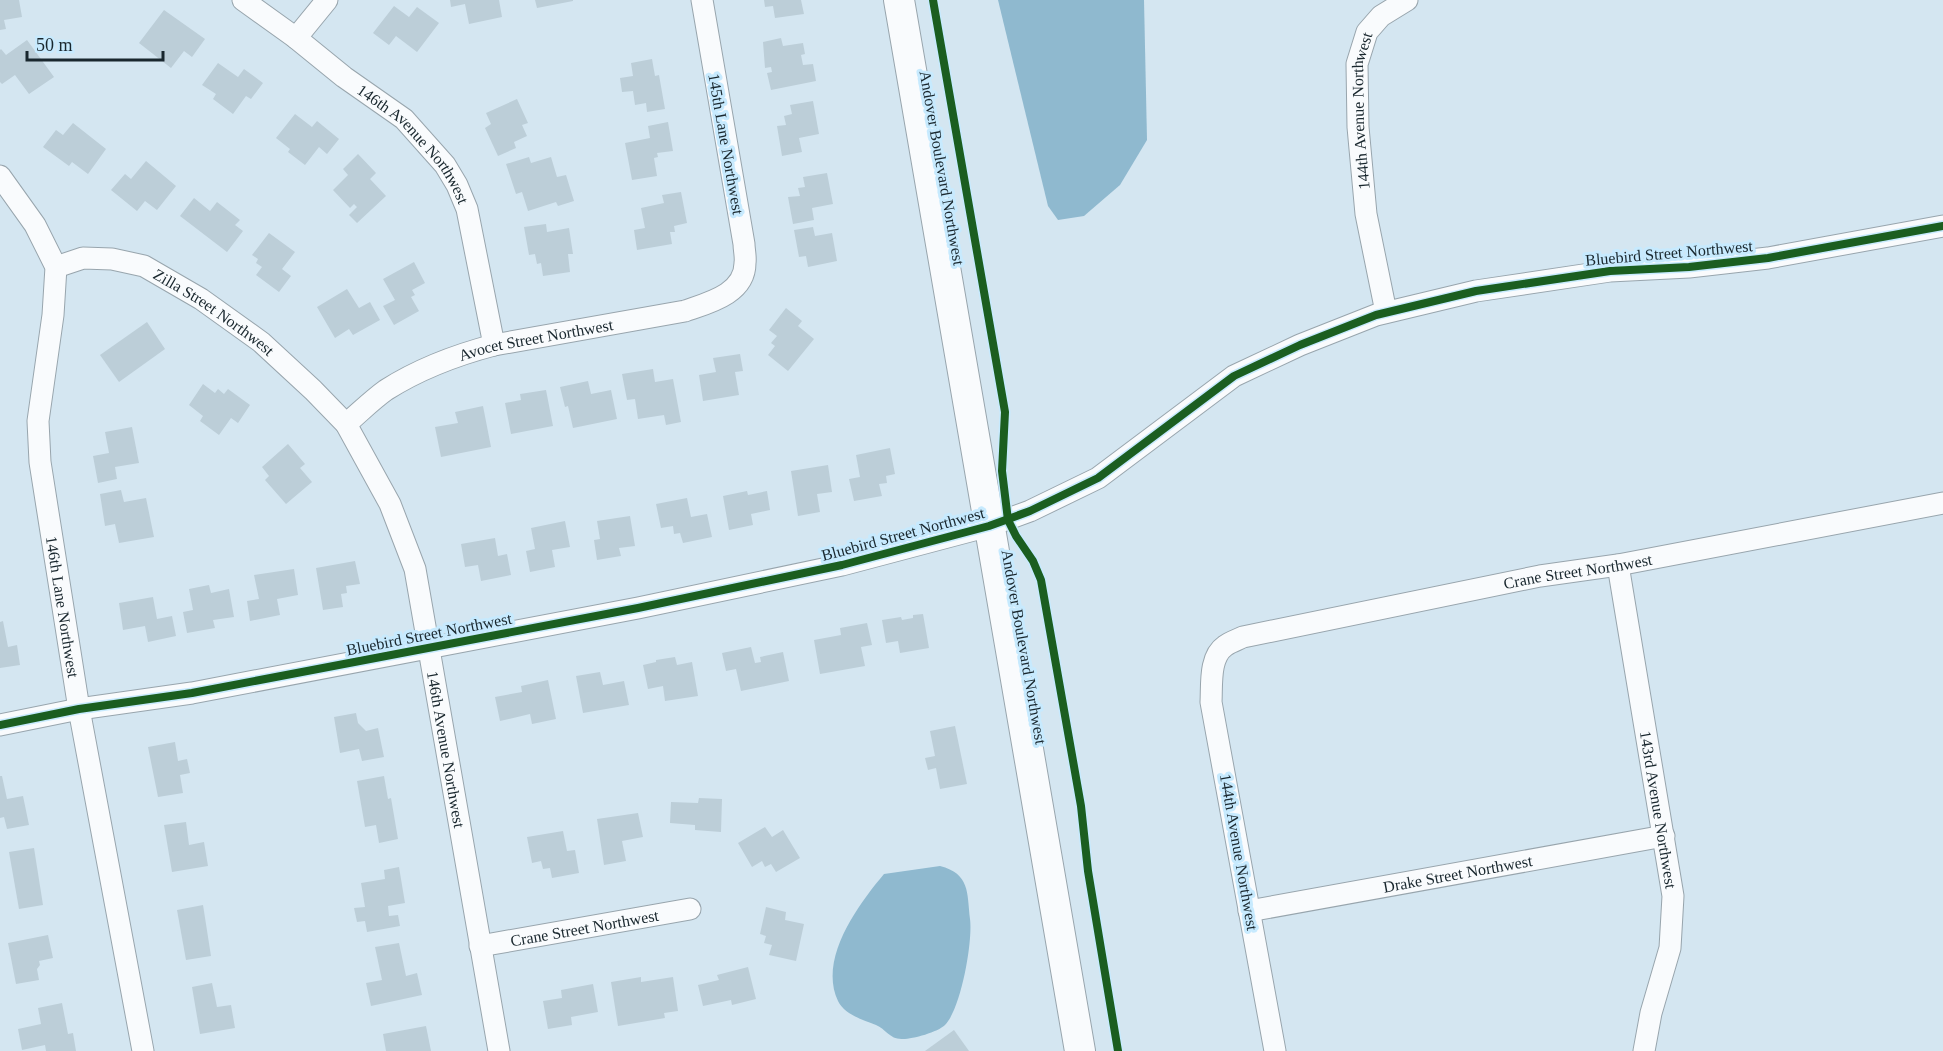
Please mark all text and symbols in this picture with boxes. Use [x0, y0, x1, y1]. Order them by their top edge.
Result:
scale bar [27, 24, 164, 62]
street label: 144th Avenue Northwest [1348, 29, 1375, 190]
text: 50 m [36, 35, 73, 55]
street label: Andover Boulevard Northwest [916, 69, 968, 267]
street label: 145th Lane Northwest [705, 72, 747, 216]
street label: 146th Avenue Northwest [354, 81, 472, 206]
street label: Bluebird Street Northwest [1585, 237, 1754, 269]
street label: Zilla Street Northwest [151, 265, 278, 359]
street label: Avocet Street Northwest [456, 315, 615, 364]
street label: Bluebird Street Northwest [820, 504, 987, 564]
street label: 146th Lane Northwest [43, 535, 83, 679]
street label: Andover Boulevard Northwest [998, 548, 1050, 746]
street label: Crane Street Northwest [1502, 550, 1654, 592]
street label: Bluebird Street Northwest [345, 610, 514, 658]
street label: 146th Avenue Northwest [424, 670, 469, 830]
street label: 143rd Avenue Northwest [1637, 729, 1680, 890]
street label: 144th Avenue Northwest [1217, 772, 1261, 932]
street label: Drake Street Northwest [1382, 851, 1534, 895]
street label: Crane Street Northwest [509, 906, 660, 949]

